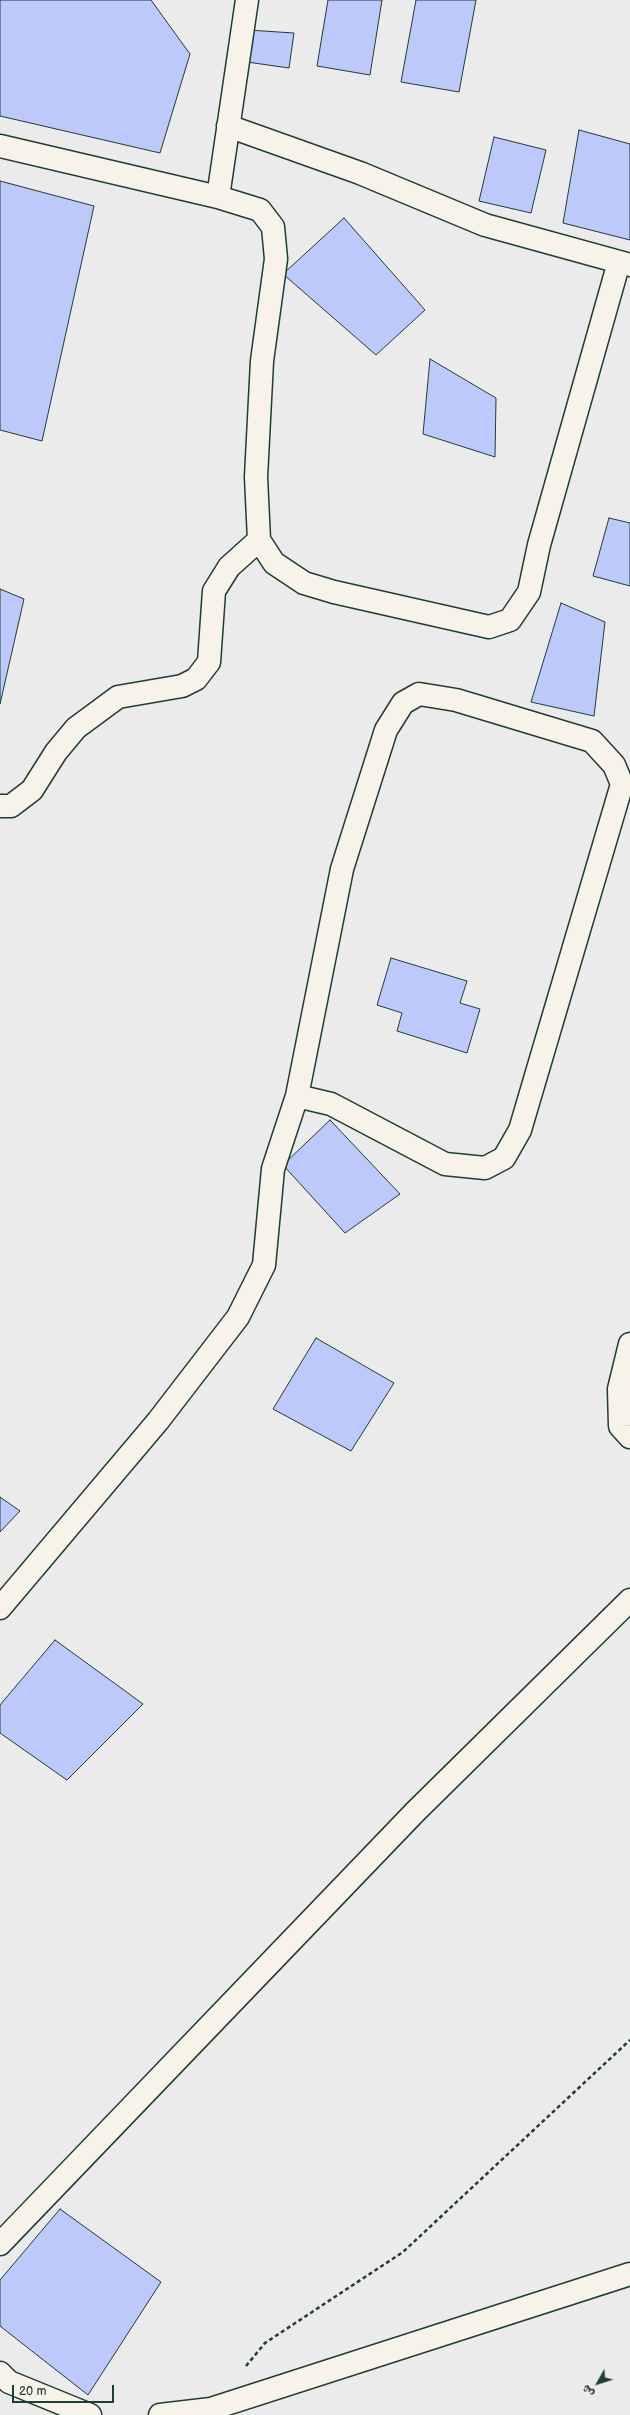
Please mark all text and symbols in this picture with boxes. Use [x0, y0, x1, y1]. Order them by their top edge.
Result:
north arrow [578, 2363, 618, 2403]
scale bar [14, 2377, 116, 2403]
text: ش [579, 2382, 597, 2400]
text: 20 m [19, 2384, 46, 2399]

